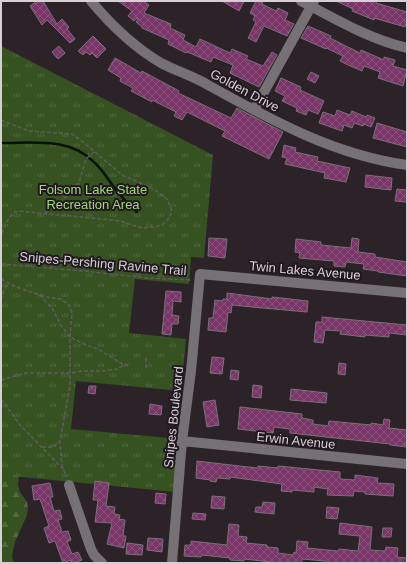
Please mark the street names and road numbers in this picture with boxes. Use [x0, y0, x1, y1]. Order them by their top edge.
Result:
street label: Golden Drive [208, 66, 282, 115]
street label: Snipes-Pershing Ravine Trail [19, 249, 187, 278]
street label: Twin Lakes Avenue [249, 258, 361, 283]
street label: Snipes Boulevard [161, 366, 186, 469]
street label: Erwin Avenue [256, 429, 336, 452]

